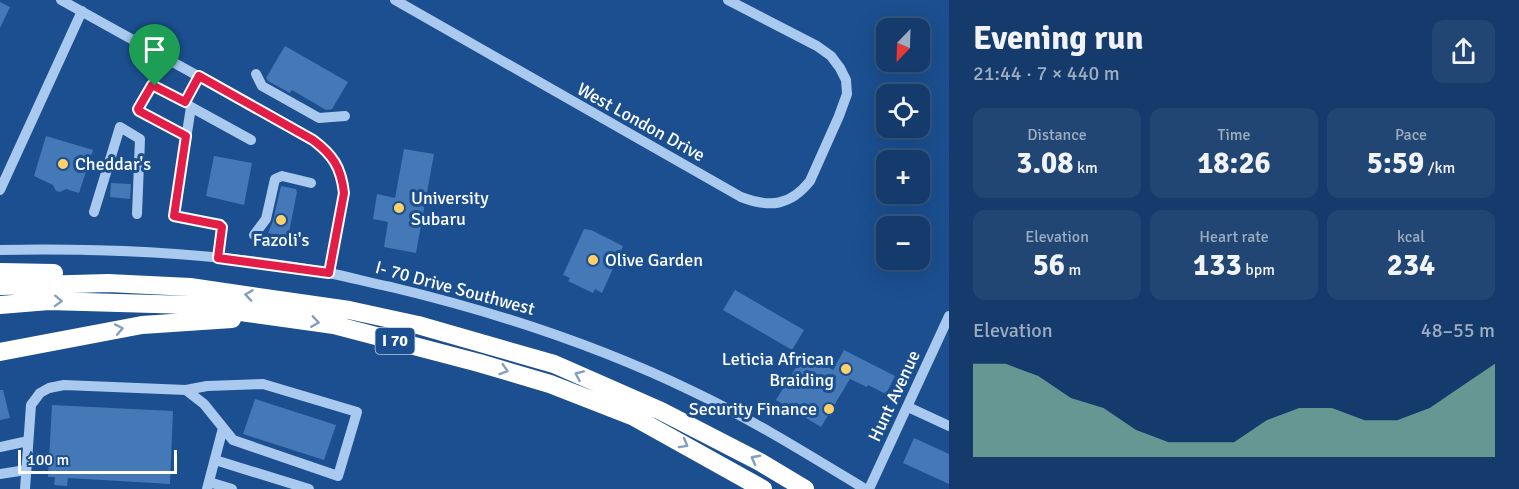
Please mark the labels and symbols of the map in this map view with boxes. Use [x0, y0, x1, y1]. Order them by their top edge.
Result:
north arrow [876, 18, 930, 72]
pin [129, 24, 180, 86]
street label: West London Drive [573, 78, 709, 166]
place label: Cheddar's [75, 153, 151, 175]
marker: Cheddar's [56, 157, 70, 171]
place label: University Subaru [411, 187, 489, 230]
marker: University Subaru [392, 201, 406, 215]
marker: Fazoli's [274, 213, 288, 227]
place label: Fazoli's [253, 229, 309, 251]
place label: Olive Garden [605, 249, 703, 271]
marker: Olive Garden [586, 253, 600, 267]
street label: I- 70 Drive Southwest [373, 256, 537, 320]
one-way arrow [245, 290, 254, 302]
one-way arrow [54, 295, 63, 307]
one-way arrow [310, 316, 320, 328]
one-way arrow [114, 323, 124, 336]
road number: I 70 [376, 328, 414, 354]
street label: Hunt Avenue [863, 347, 925, 445]
place label: Leticia African Braiding [722, 348, 834, 391]
marker: Leticia African Braiding [839, 362, 853, 376]
one-way arrow [498, 363, 509, 375]
one-way arrow [574, 370, 585, 382]
place label: Security Finance [689, 398, 817, 420]
marker: Security Finance [822, 402, 836, 416]
one-way arrow [677, 437, 688, 448]
scale bar [18, 447, 177, 474]
one-way arrow [750, 455, 761, 466]

